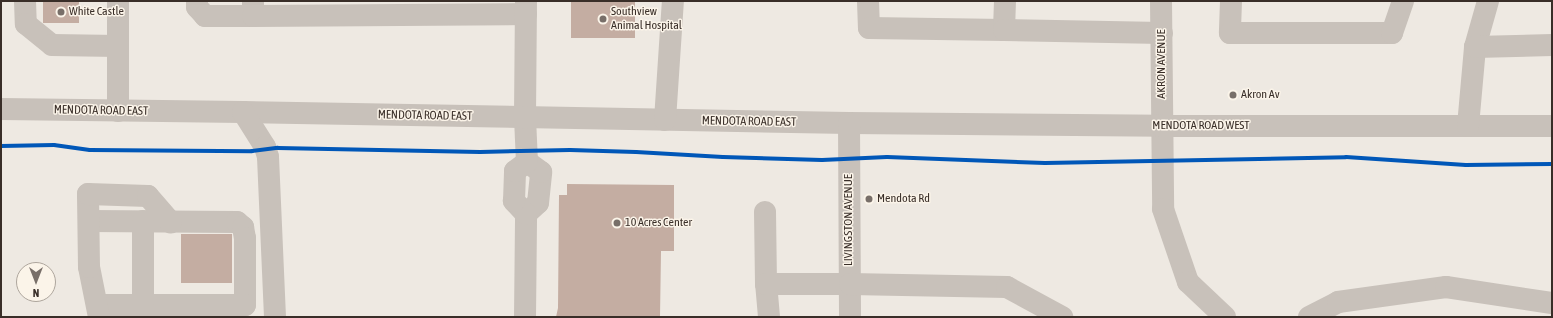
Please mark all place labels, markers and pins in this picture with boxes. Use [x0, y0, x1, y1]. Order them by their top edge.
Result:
place label: White Castle [69, 5, 124, 19]
place label: Southview Animal Hospital [611, 5, 682, 33]
marker: White Castle [56, 7, 66, 17]
marker: Southview Animal Hospital [598, 14, 608, 24]
place label: Akron Av [1241, 88, 1280, 102]
marker: Akron Av [1228, 90, 1238, 100]
place label: Mendota Rd [877, 192, 930, 206]
marker: Mendota Rd [864, 194, 874, 204]
place label: 10 Acres Center [625, 216, 692, 230]
marker: 10 Acres Center [612, 218, 622, 228]

